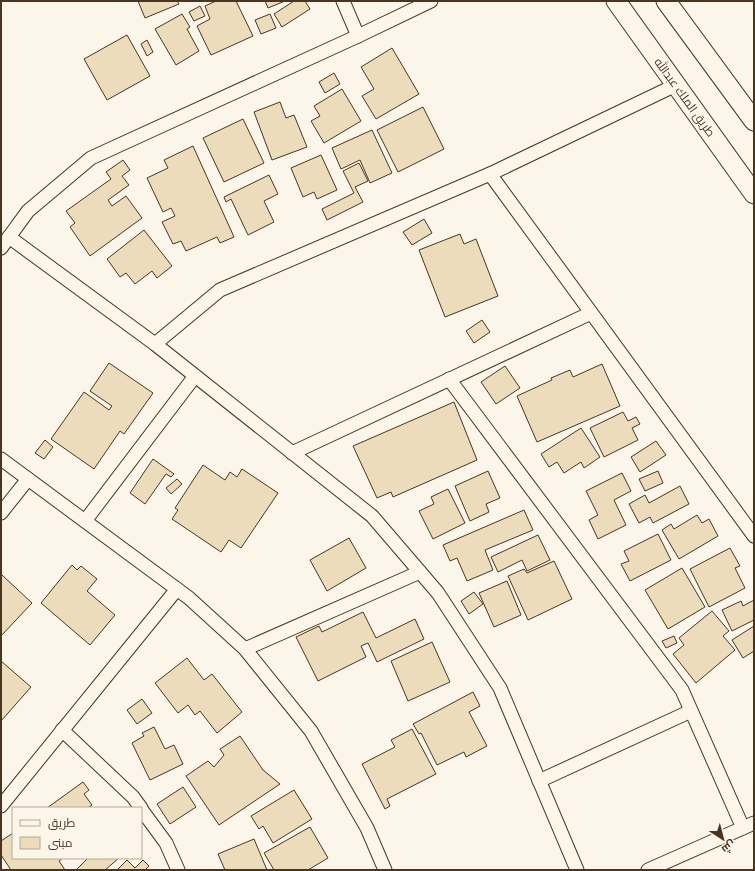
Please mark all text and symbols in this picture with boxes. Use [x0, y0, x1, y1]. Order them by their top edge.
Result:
street label: طريق الملك عبدالله [651, 55, 719, 139]
legend [12, 807, 142, 859]
text: طريق [48, 815, 76, 830]
north arrow [703, 819, 743, 859]
text: مبنى [48, 835, 73, 850]
text: ش [719, 837, 739, 857]

